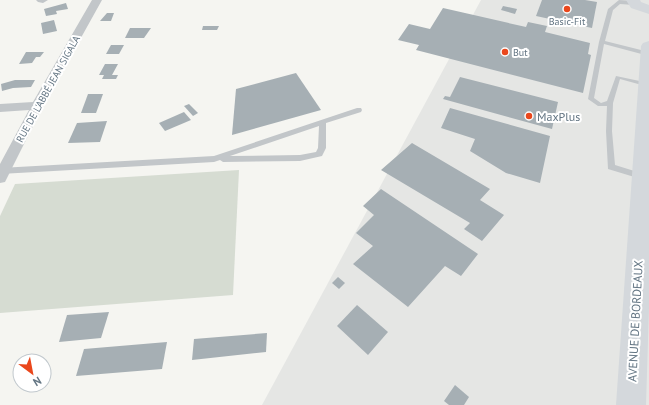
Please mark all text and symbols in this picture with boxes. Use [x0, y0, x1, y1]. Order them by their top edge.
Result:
marker: Basic-Fit [562, 4, 572, 14]
place label: Basic-Fit [549, 15, 586, 28]
street label: RUE DE L'ABBÉ JEAN SIGALA [13, 33, 83, 145]
place label: But [513, 46, 528, 59]
marker: But [500, 47, 510, 57]
place label: MaxPlus [537, 109, 580, 124]
marker: MaxPlus [524, 111, 534, 121]
street label: AVENUE DE BORDEAUX [624, 259, 646, 382]
north arrow [12, 353, 52, 393]
text: N [31, 374, 44, 389]

